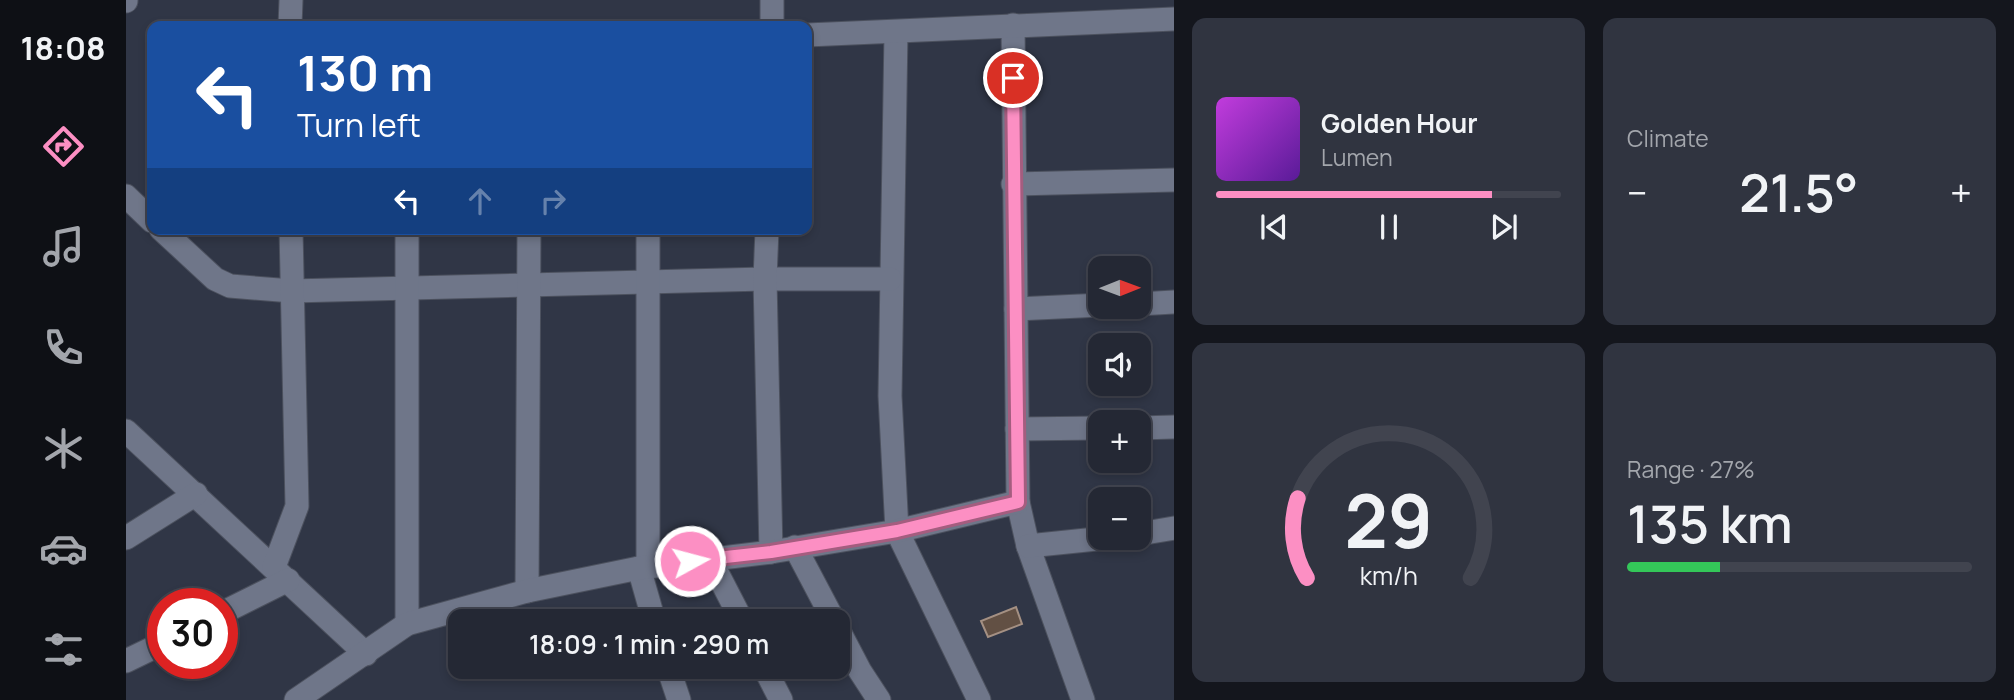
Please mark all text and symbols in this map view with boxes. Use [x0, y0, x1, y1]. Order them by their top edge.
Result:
text: 18:08 [20, 26, 106, 70]
text: 130 m [297, 39, 433, 106]
pin [983, 48, 1043, 108]
icon: left [182, 49, 273, 140]
icon: arrive [994, 59, 1032, 97]
text: Turn left [297, 103, 421, 147]
text: Golden Hour [1321, 105, 1478, 141]
icon: directions [39, 122, 88, 171]
text: Climate [1627, 122, 1709, 154]
text: Lumen [1321, 141, 1393, 173]
text: 21.5° [1739, 157, 1858, 228]
text: − [1627, 166, 1648, 218]
text: + [1950, 166, 1972, 218]
icon: left [388, 182, 426, 220]
icon: ahead [461, 182, 499, 220]
icon: right [534, 182, 572, 220]
icon: previous [1255, 208, 1293, 246]
icon: pause [1370, 208, 1408, 246]
icon: next [1485, 208, 1523, 246]
icon: music [39, 222, 88, 271]
north arrow [1088, 256, 1152, 318]
map controls [1088, 256, 1151, 550]
icon: phone [39, 323, 88, 372]
button: sound [1088, 333, 1151, 396]
button: + [1088, 410, 1151, 473]
icon: climate [39, 424, 88, 473]
text: Range · 27% [1627, 453, 1755, 485]
text: 29 [1344, 471, 1433, 571]
button: − [1088, 487, 1151, 550]
text: 135 km [1627, 488, 1793, 559]
icon: car [39, 524, 88, 573]
position arrow [653, 524, 727, 598]
text: km/h [1359, 558, 1418, 593]
speed limit sign: 30 [147, 588, 238, 679]
icon: filters [39, 625, 88, 674]
text: 18:09 · 1 min · 290 m [529, 626, 769, 662]

